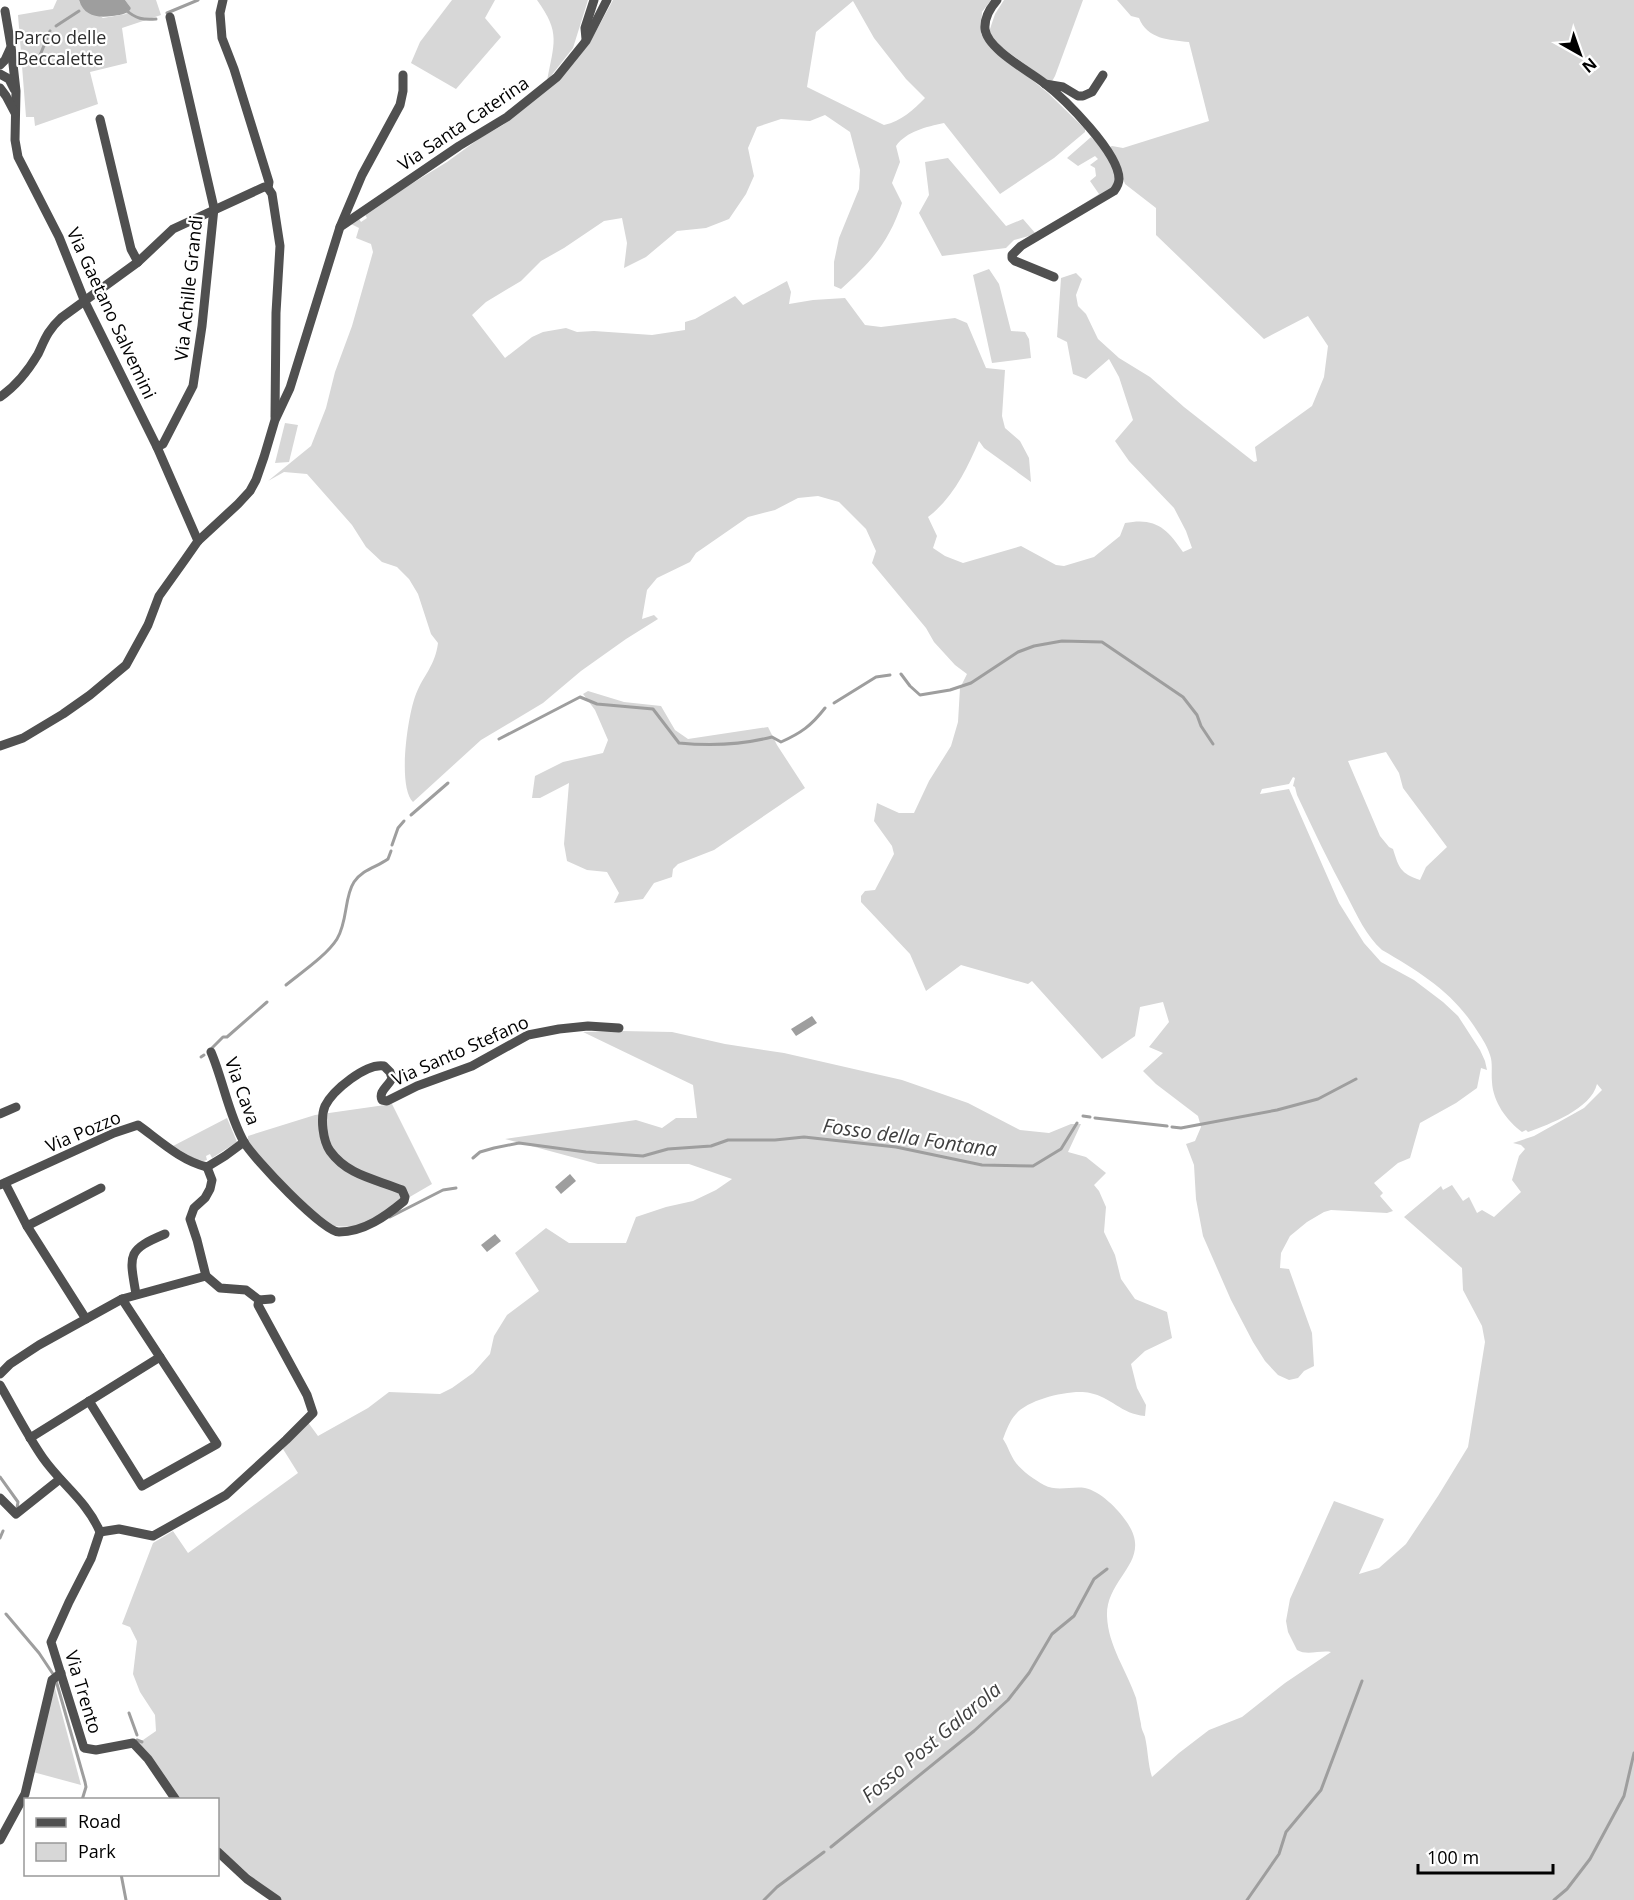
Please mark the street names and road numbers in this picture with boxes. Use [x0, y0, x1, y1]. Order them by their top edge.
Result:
street label: Via Santa Caterina [393, 70, 533, 176]
street label: Via Achille Grandi [168, 214, 208, 362]
street label: Via Gaetano Salvemini [62, 223, 162, 403]
street label: Via Santo Stefano [388, 1009, 532, 1091]
street label: Via Cava [220, 1054, 266, 1128]
street label: Via Pozzo [42, 1104, 124, 1158]
street label: Via Trento [60, 1648, 108, 1736]

